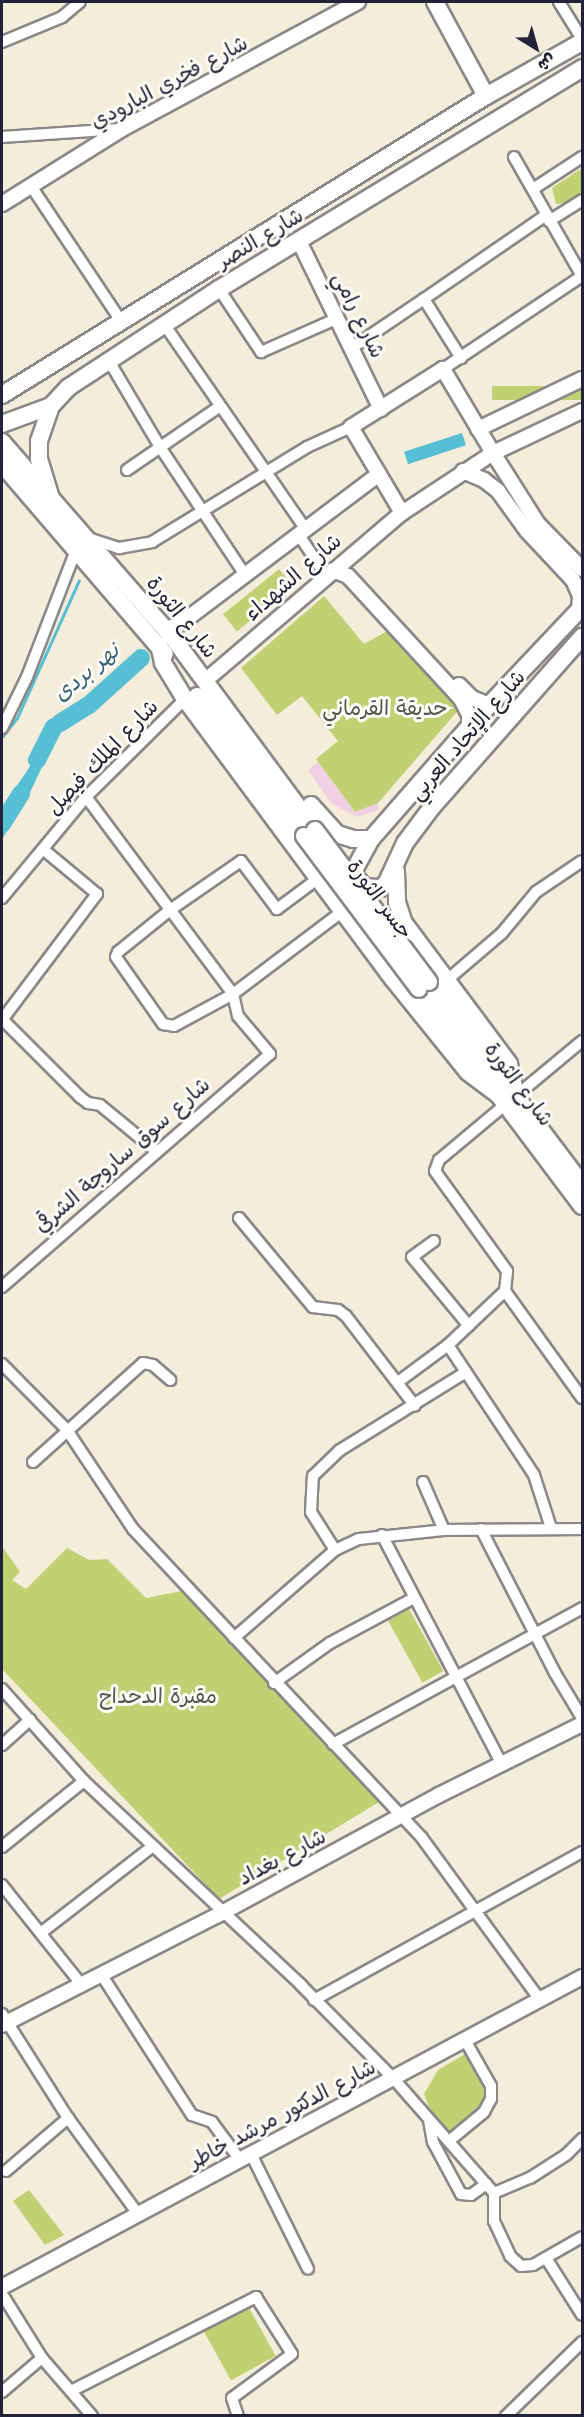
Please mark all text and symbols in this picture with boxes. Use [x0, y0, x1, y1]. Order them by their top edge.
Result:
north arrow [506, 18, 566, 78]
street label: شارع فخري البارودي [86, 30, 252, 134]
text: ش [534, 49, 560, 76]
street label: شارع النصر [212, 202, 308, 274]
street label: شارع رامي [327, 268, 391, 362]
street label: شارع الشهداء [240, 528, 346, 626]
street label: شارع الثورة [141, 571, 223, 663]
water label: نهر بردى [48, 637, 124, 707]
street label: شارع الإتحاد العربي [404, 665, 530, 805]
street label: شارع الملك فيصل [41, 694, 163, 820]
park label: حديقة القرماني [322, 695, 448, 721]
street label: جسر الثورة [342, 854, 418, 944]
street label: شارع الثورة [479, 1037, 559, 1131]
street label: شارع سوق ساروجة الشرقي [29, 1072, 215, 1238]
park label: مقبرة الدحداح [99, 1683, 217, 1709]
street label: شارع بغداد [234, 1823, 330, 1891]
street label: شارع الدكتور مرشد خاطر [184, 2054, 380, 2174]

